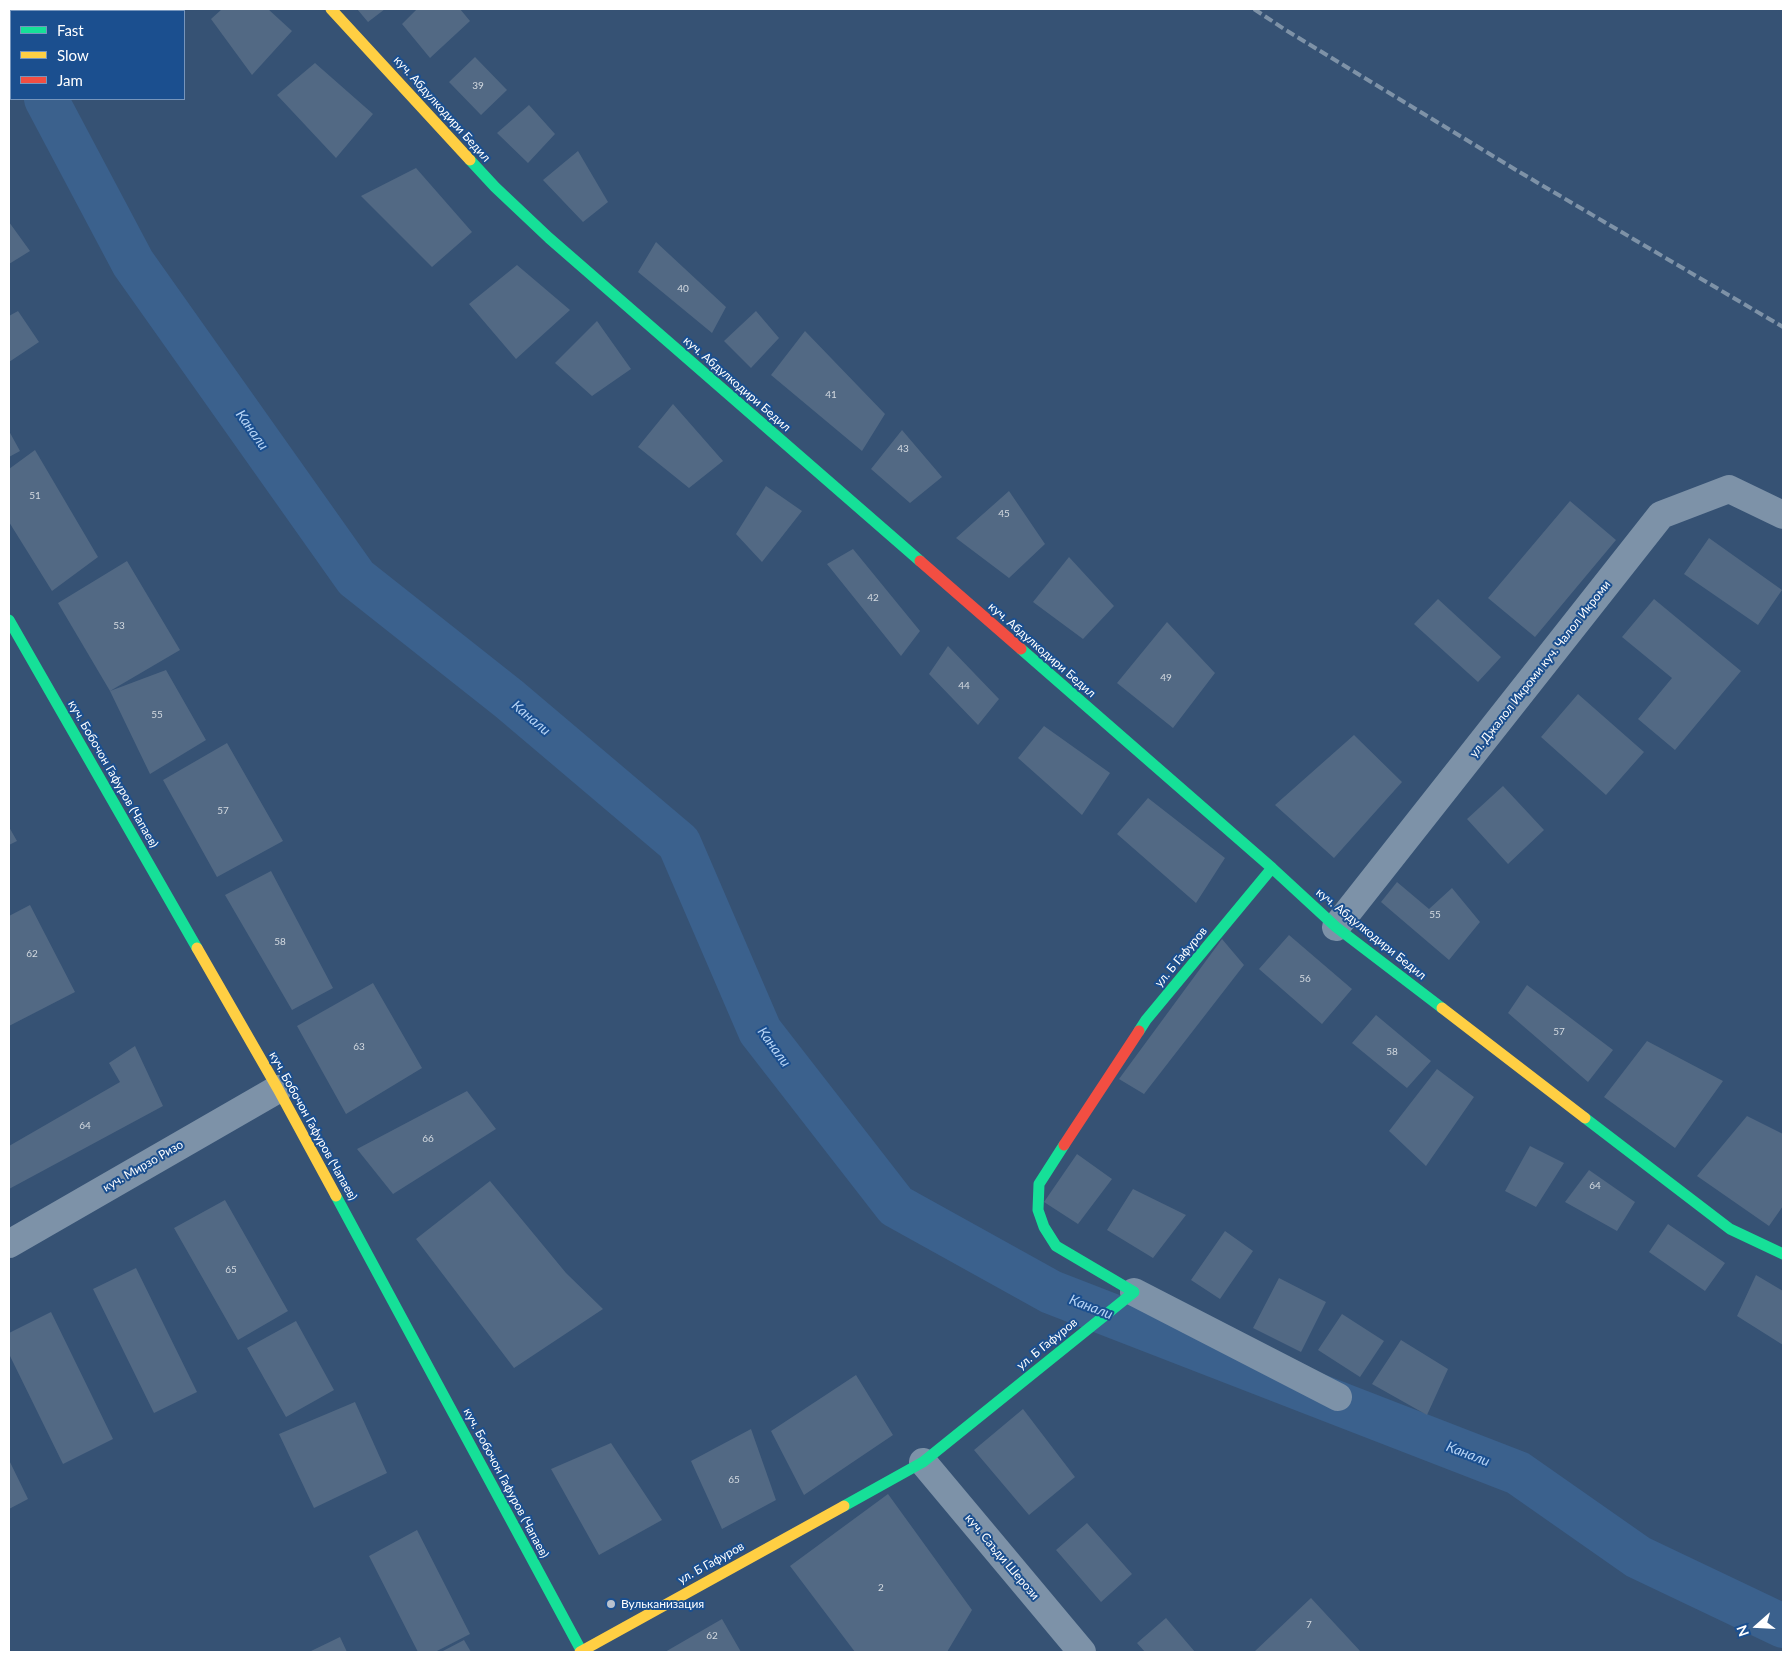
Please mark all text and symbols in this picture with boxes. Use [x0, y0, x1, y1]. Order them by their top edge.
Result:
legend [10, 10, 185, 100]
text: Fast [57, 21, 84, 39]
text: Slow [57, 46, 89, 64]
street label: куч. Абдулкодири Бедил [391, 53, 493, 165]
text: Jam [57, 71, 83, 89]
house number: 39 [472, 80, 484, 92]
house number: 40 [677, 283, 689, 295]
street label: куч. Абдулкодири Бедил [680, 333, 794, 435]
house number: 41 [825, 389, 837, 401]
water label: Канали [232, 407, 272, 453]
house number: 43 [897, 443, 909, 455]
house number: 51 [29, 490, 41, 502]
house number: 45 [998, 508, 1010, 520]
street label: ул. Джалол Икроми куч. Чалол Икроми [1466, 578, 1614, 760]
house number: 42 [867, 592, 879, 604]
street label: куч. Абдулкодири Бедил [985, 599, 1099, 701]
house number: 53 [113, 620, 125, 632]
house number: 49 [1160, 672, 1172, 684]
house number: 44 [958, 680, 970, 692]
water label: Канали [508, 697, 554, 739]
street label: куч. Бобочон Гафуров (Чапаев) [65, 698, 161, 850]
house number: 55 [151, 709, 163, 721]
house number: 57 [217, 805, 229, 817]
street label: куч. Абдулкодири Бедил [1313, 885, 1429, 983]
house number: 55 [1429, 909, 1441, 921]
street label: ул. Б Гафуров [1152, 924, 1210, 990]
house number: 58 [274, 936, 286, 948]
house number: 62 [26, 948, 38, 960]
house number: 56 [1299, 973, 1311, 985]
water label: Канали [754, 1024, 794, 1070]
house number: 57 [1553, 1026, 1565, 1038]
house number: 63 [353, 1041, 365, 1053]
house number: 58 [1386, 1046, 1398, 1058]
street label: куч. Бобочон Гафуров (Чапаев) [266, 1049, 360, 1203]
house number: 64 [79, 1120, 91, 1132]
house number: 66 [422, 1133, 434, 1145]
street label: куч. Мирзо Ризо [100, 1137, 186, 1195]
house number: 64 [1589, 1180, 1601, 1192]
house number: 65 [225, 1264, 237, 1276]
water label: Канали [1067, 1291, 1115, 1323]
street label: ул. Б Гафуров [1014, 1315, 1080, 1373]
street label: куч. Бобочон Гафуров (Чапаев) [460, 1406, 552, 1560]
water label: Канали [1444, 1438, 1492, 1470]
house number: 65 [728, 1474, 740, 1486]
street label: куч. Саъди Шерози [962, 1511, 1042, 1603]
street label: ул. Б Гафуров [675, 1539, 747, 1587]
house number: 2 [878, 1582, 884, 1594]
place label: Вульканизация [621, 1597, 704, 1611]
marker: Вульканизация [605, 1598, 617, 1610]
north arrow [1732, 1601, 1782, 1651]
house number: 7 [1306, 1619, 1312, 1631]
text: N [1733, 1623, 1752, 1639]
house number: 62 [706, 1630, 718, 1642]

